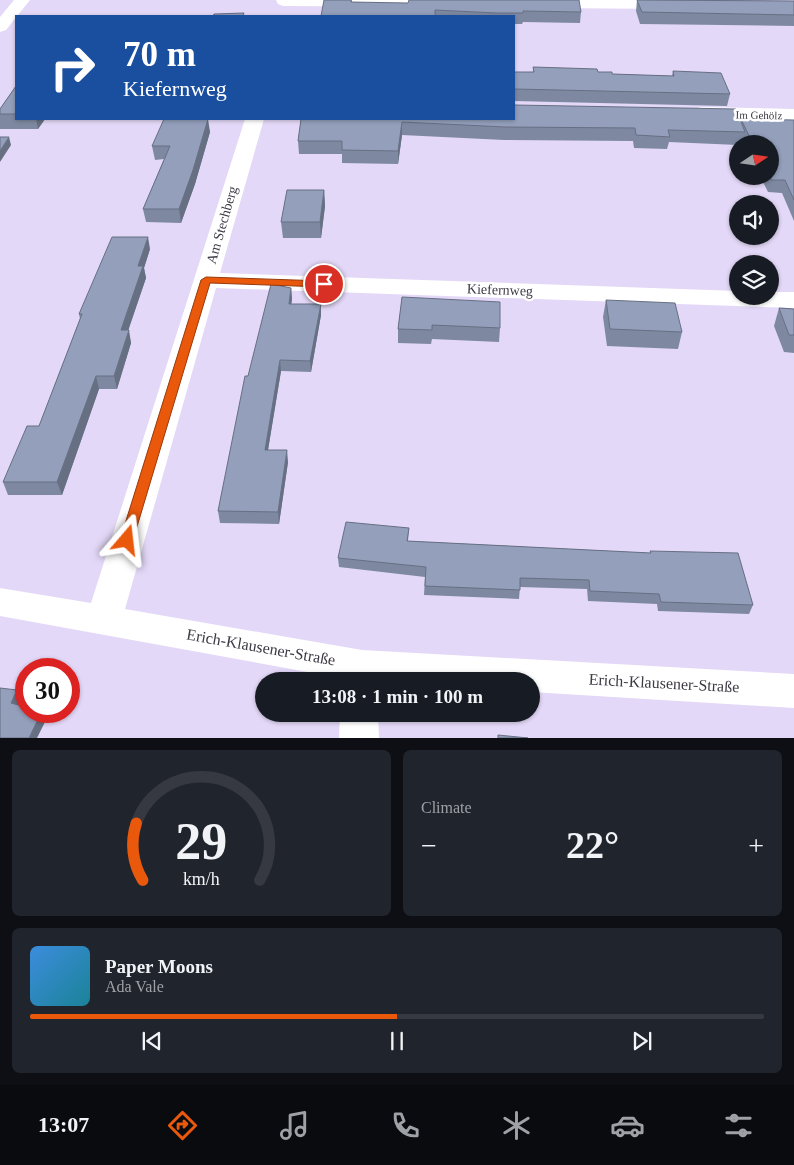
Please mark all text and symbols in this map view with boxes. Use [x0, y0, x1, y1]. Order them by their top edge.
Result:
icon: right [40, 35, 105, 100]
text: 70 m [123, 35, 196, 74]
text: Kiefernweg [123, 76, 227, 101]
street label: Im Gehölz [736, 109, 783, 121]
north arrow [729, 135, 779, 185]
map controls [729, 135, 779, 305]
street label: Am Stechberg [204, 184, 240, 266]
button: sound [729, 195, 779, 245]
button: layers [729, 255, 779, 305]
pin [303, 263, 345, 305]
icon: arrive [310, 270, 338, 298]
street label: Kiefernweg [467, 281, 533, 299]
position arrow [100, 513, 152, 565]
street label: Erich-Klausener-Straße [185, 626, 337, 668]
speed limit sign: 30 [15, 658, 80, 723]
street label: Erich-Klausener-Straße [588, 671, 740, 695]
text: 13:08 · 1 min · 100 m [312, 686, 483, 707]
text: Climate [421, 799, 472, 816]
text: 29 [176, 813, 228, 870]
text: 22° [566, 824, 619, 866]
text: − [421, 830, 437, 861]
text: + [748, 830, 764, 861]
text: km/h [183, 869, 220, 889]
text: Paper Moons [105, 956, 213, 977]
text: Ada Vale [105, 978, 164, 995]
icon: previous [138, 1027, 166, 1055]
icon: pause [383, 1027, 411, 1055]
icon: next [628, 1027, 656, 1055]
icon: directions [165, 1108, 200, 1143]
icon: music [277, 1108, 312, 1143]
icon: phone [388, 1108, 423, 1143]
icon: climate [499, 1108, 534, 1143]
icon: car [610, 1108, 645, 1143]
icon: filters [721, 1108, 756, 1143]
text: 13:07 [38, 1112, 89, 1137]

